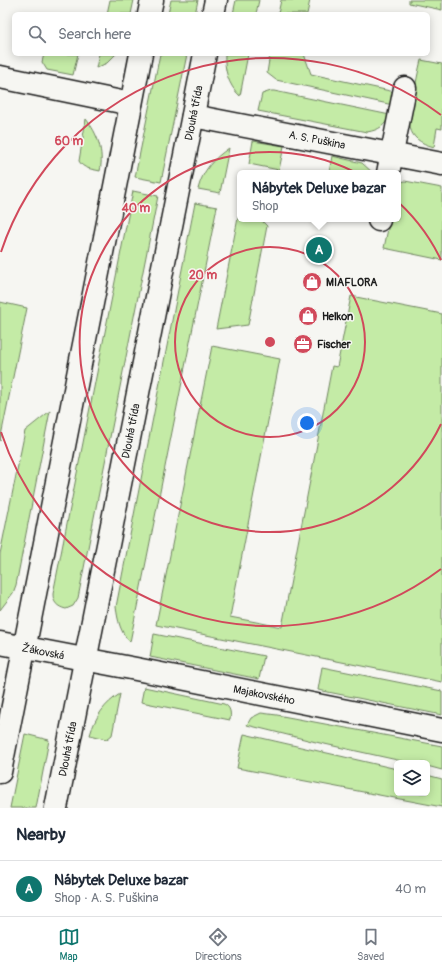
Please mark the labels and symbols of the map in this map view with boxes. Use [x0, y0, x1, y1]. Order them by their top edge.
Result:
street label: Dlouhá třída [182, 84, 206, 142]
street label: A. S. Puškina [288, 128, 346, 152]
text: 60 m [55, 134, 84, 149]
text: 40 m [121, 201, 151, 216]
pin: A [306, 235, 332, 265]
text: 20 m [189, 268, 217, 283]
shop icon: MIAFLORA [301, 271, 323, 293]
place label: MIAFLORA [326, 276, 378, 289]
shop icon: Helkon [297, 305, 319, 327]
place label: Helkon [322, 310, 353, 323]
office icon: Fischer [292, 333, 314, 355]
centre of rings [263, 335, 277, 349]
place label: Fischer [317, 338, 352, 351]
street label: Dlouhá třída [119, 402, 143, 460]
your location [297, 413, 317, 433]
street label: Žákovská [21, 642, 65, 662]
street label: Majakovského [232, 683, 296, 707]
street label: Dlouhá třída [56, 720, 80, 778]

